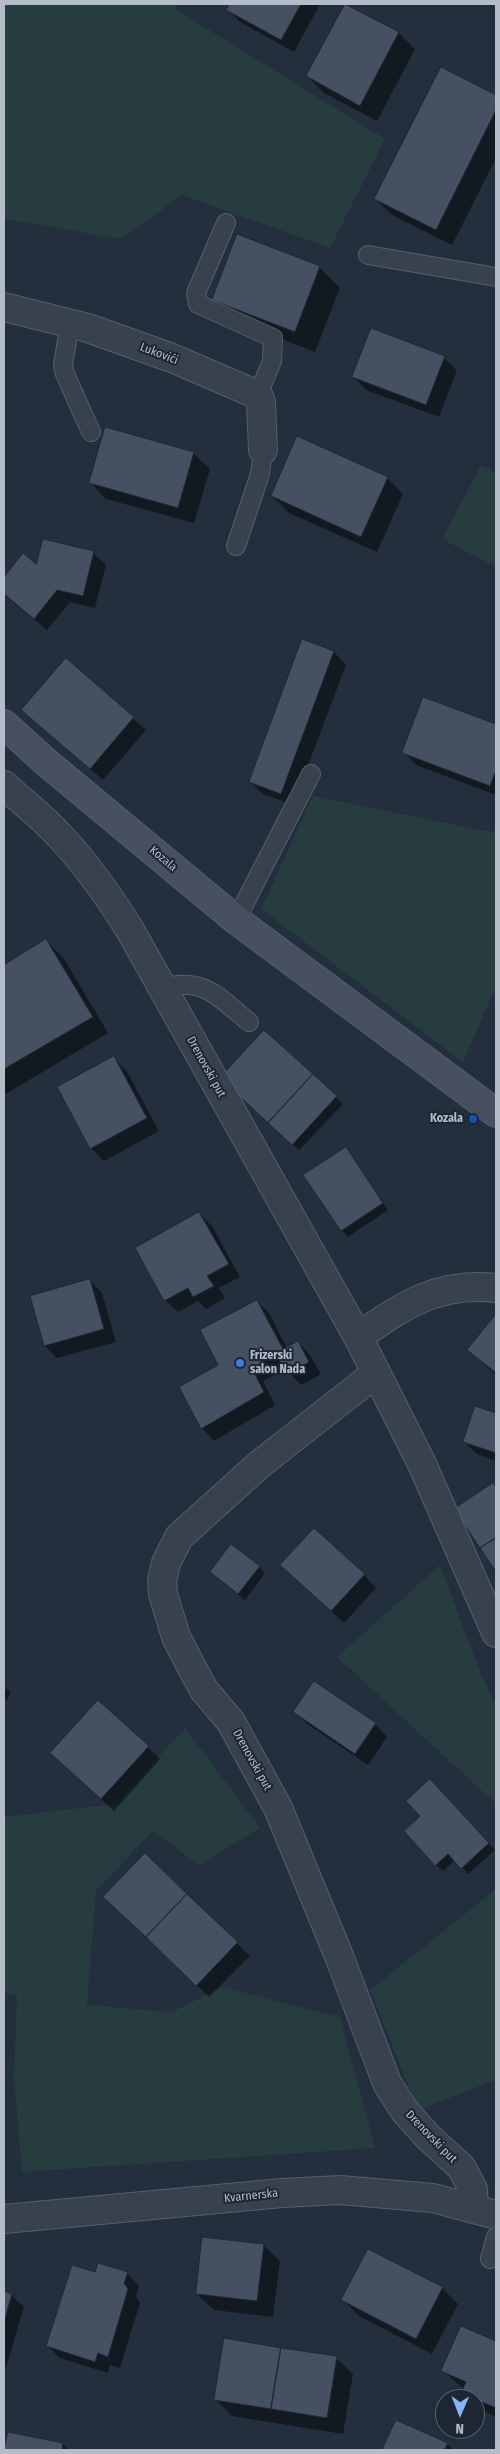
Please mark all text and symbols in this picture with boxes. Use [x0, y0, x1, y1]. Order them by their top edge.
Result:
street label: Lukovići [138, 340, 180, 368]
street label: Kozala [146, 843, 180, 875]
street label: Drenovski put [183, 1034, 229, 1100]
place label: Kozala [430, 1112, 463, 1126]
marker: Kozala [467, 1113, 479, 1125]
place label: Frizerski salon Nada [250, 1349, 305, 1377]
marker: Frizerski salon Nada [234, 1357, 246, 1369]
street label: Drenovski put [229, 1727, 275, 1793]
street label: Drenovski put [402, 2108, 460, 2166]
street label: Kvarnerska [223, 2186, 279, 2206]
north arrow [435, 2389, 485, 2439]
text: N [455, 2420, 464, 2437]

